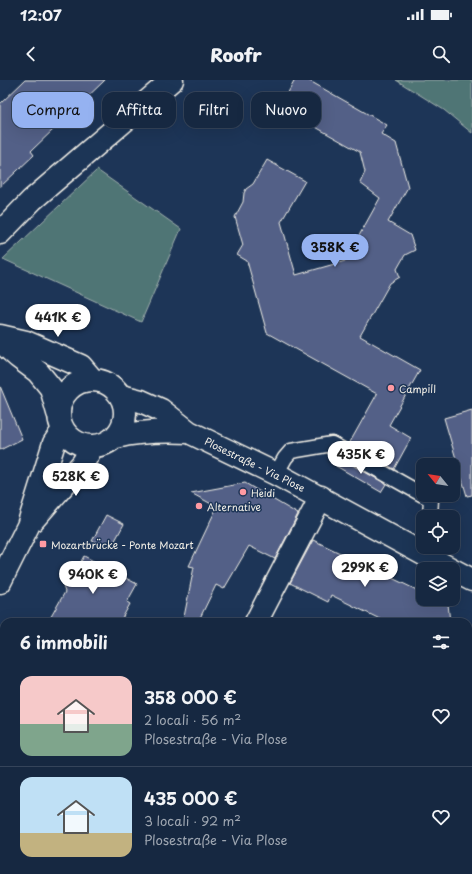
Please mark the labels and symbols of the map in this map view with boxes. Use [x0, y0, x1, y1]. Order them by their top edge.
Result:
pin: 358K € [302, 234, 368, 268]
pin: 441K € [25, 304, 91, 338]
place label: Campill [399, 381, 436, 396]
marker: Campill [386, 383, 396, 393]
street label: Plosestraße - Via Plose [202, 433, 308, 495]
pin: 435K € [328, 441, 394, 475]
north arrow [416, 458, 460, 502]
pin: 528K € [43, 463, 109, 497]
place label: Heidi [251, 485, 275, 500]
marker: Heidi [238, 487, 248, 497]
place label: Alternative [207, 499, 261, 514]
marker: Alternative [194, 501, 204, 511]
place label: Mozartbrücke - Ponte Mozart [51, 537, 194, 552]
marker: Mozartbrücke - Ponte Mozart [38, 539, 48, 549]
pin: 299K € [332, 554, 398, 588]
pin: 940K € [60, 561, 126, 595]

